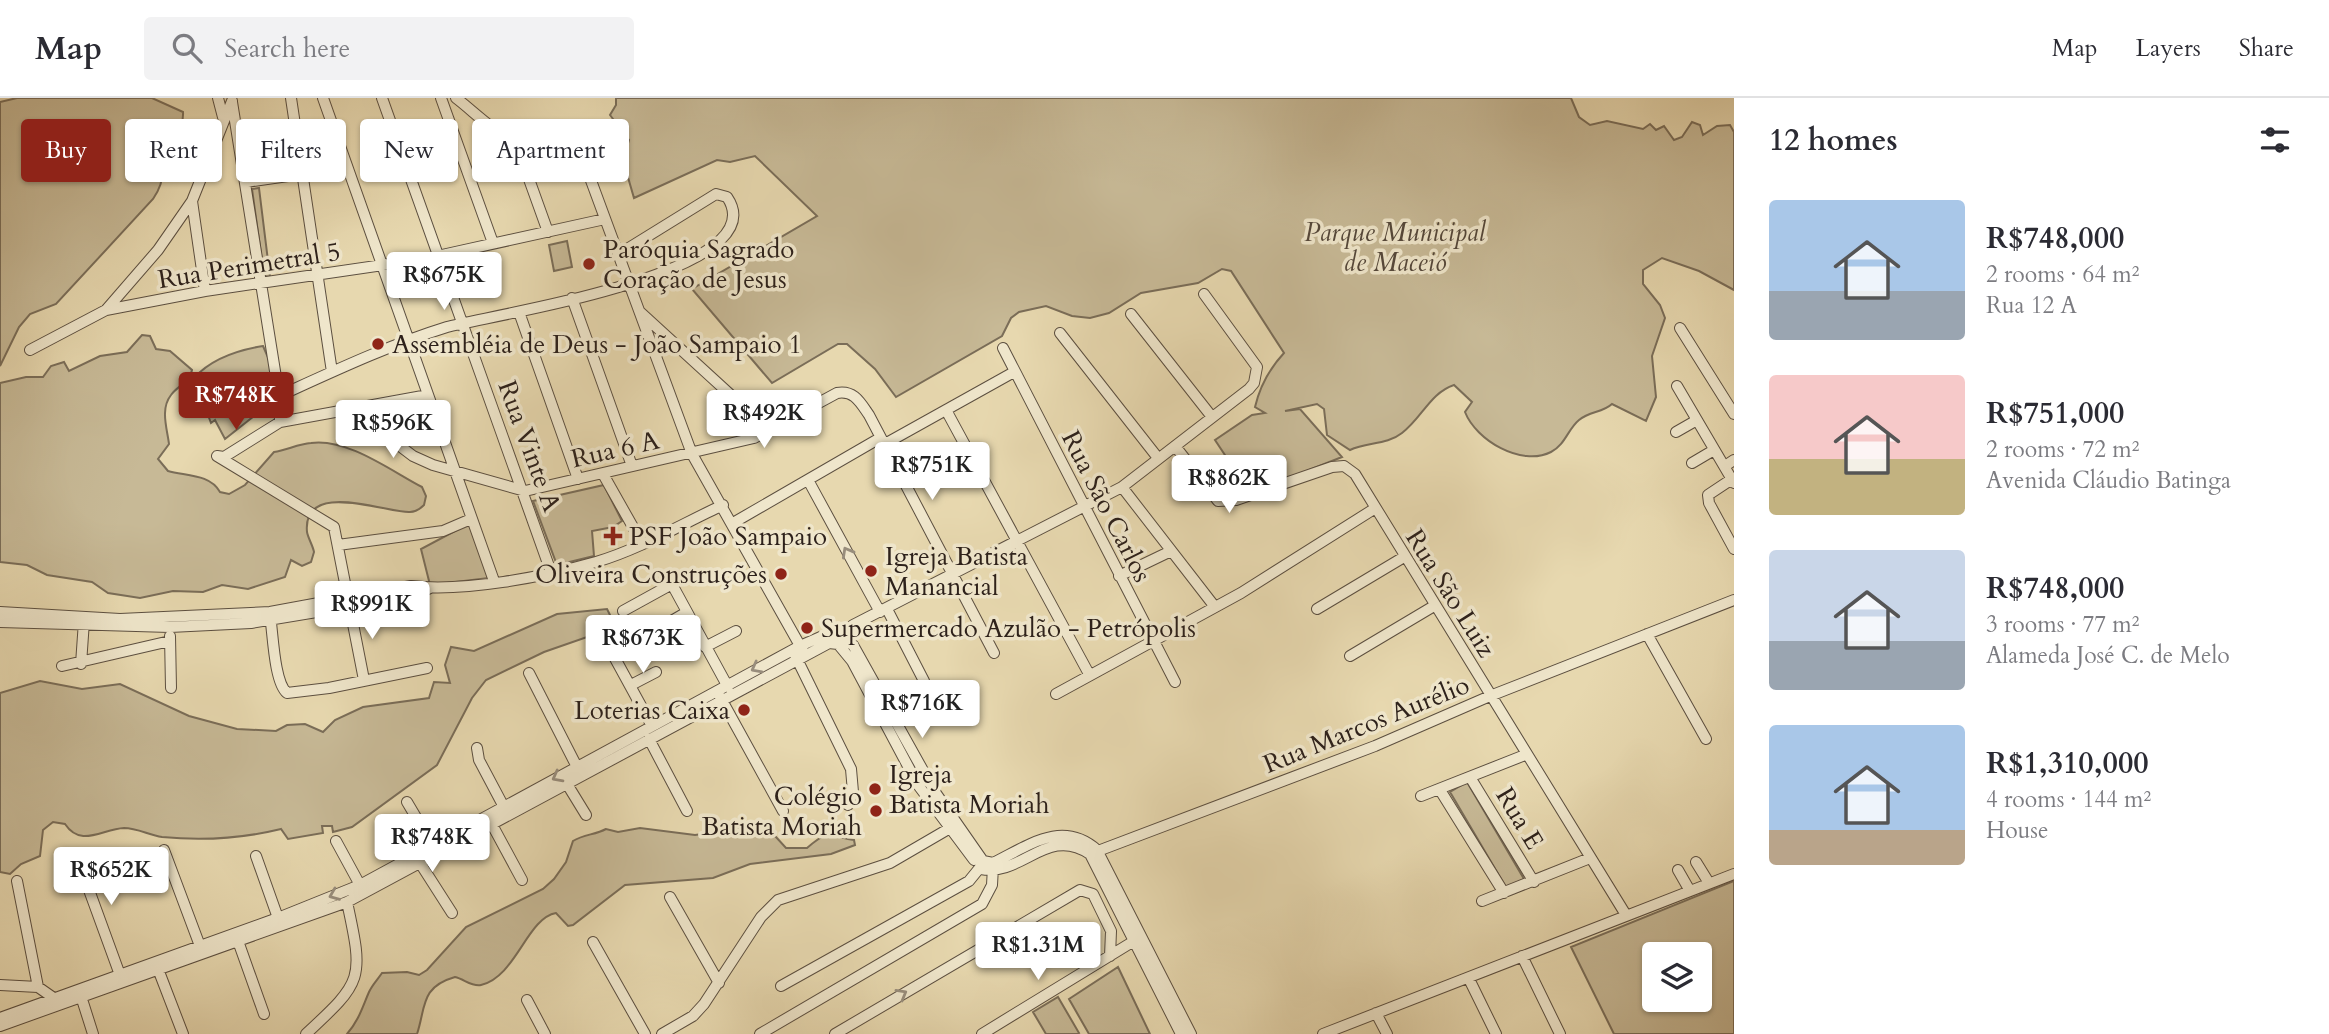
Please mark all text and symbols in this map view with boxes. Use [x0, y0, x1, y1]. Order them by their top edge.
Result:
search box [144, 17, 634, 80]
text: Map [35, 26, 102, 71]
icon: search [168, 29, 206, 67]
text: Search here [224, 31, 350, 66]
text: Map [2052, 32, 2098, 65]
text: Layers [2136, 32, 2201, 65]
text: Share [2239, 32, 2294, 65]
chip: Buy [21, 119, 111, 182]
chip: Rent [125, 119, 222, 182]
chip: Filters [236, 119, 346, 182]
chip: New [360, 119, 458, 182]
chip: Apartment [472, 119, 629, 182]
text: 12 homes [1769, 120, 1898, 161]
icon: filters [2256, 121, 2294, 159]
park label: Parque Municipal de Maceió [1304, 215, 1487, 280]
text: R$748,000 [1986, 218, 2124, 259]
icon: home [1825, 228, 1909, 312]
place label: Paróquia Sagrado Coração de Jesus [603, 232, 794, 297]
street label: Rua Perimetral 5 [155, 234, 343, 297]
pin: R$675K [387, 252, 501, 312]
marker: Paróquia Sagrado Coração de Jesus [581, 256, 597, 272]
text: R$675K [403, 259, 485, 290]
text: 2 rooms · 64 m² [1986, 259, 2139, 290]
text: Rua 12 A [1986, 290, 2077, 321]
place label: Assembléia de Deus - João Sampaio 1 [392, 327, 802, 362]
marker: Assembléia de Deus - João Sampaio 1 [370, 336, 386, 352]
pin: R$748K [179, 372, 293, 432]
street label: Rua Vinte A [490, 376, 570, 517]
text: R$748K [195, 379, 277, 410]
pin: R$492K [707, 390, 821, 450]
text: R$751,000 [1986, 393, 2124, 434]
text: R$492K [723, 397, 805, 428]
pin: R$596K [336, 400, 450, 460]
icon: home [1825, 403, 1909, 487]
text: R$596K [352, 407, 434, 438]
street label: Rua 6 A [568, 422, 663, 477]
street label: Rua São Carlos [1053, 424, 1160, 588]
text: 2 rooms · 72 m² [1986, 434, 2139, 465]
pin: R$751K [875, 442, 989, 502]
text: R$751K [891, 449, 973, 480]
pin: R$862K [1172, 456, 1286, 515]
text: R$862K [1188, 462, 1270, 493]
text: Avenida Cláudio Batinga [1986, 465, 2231, 496]
place label: PSF João Sampaio [629, 519, 827, 554]
street label: Rua São Luiz [1397, 523, 1504, 664]
marker: PSF João Sampaio [603, 526, 623, 546]
place label: Igreja Batista Manancial [885, 539, 1028, 604]
one-way arrow [842, 547, 855, 559]
place label: Oliveira Construções [535, 557, 767, 592]
marker: Igreja Batista Manancial [863, 563, 879, 579]
marker: Oliveira Construções [773, 566, 789, 582]
text: R$748,000 [1986, 568, 2124, 609]
icon: home [1825, 578, 1909, 662]
pin: R$991K [315, 582, 429, 641]
text: R$991K [331, 588, 413, 619]
text: 3 rooms · 77 m² [1986, 609, 2139, 640]
place label: Supermercado Azulão - Petrópolis [821, 611, 1196, 646]
pin: R$673K [586, 616, 700, 675]
marker: Supermercado Azulão - Petrópolis [799, 620, 815, 636]
text: R$673K [602, 622, 684, 653]
text: Alameda José C. de Melo [1986, 640, 2230, 671]
one-way arrow [751, 660, 763, 674]
street label: Rua Marcos Aurélio [1258, 667, 1474, 782]
pin: R$716K [865, 680, 979, 740]
text: R$716K [881, 687, 963, 718]
place label: Loterias Caixa [574, 693, 730, 728]
marker: Loterias Caixa [736, 702, 752, 718]
text: R$1,310,000 [1986, 743, 2149, 784]
icon: home [1825, 753, 1909, 837]
place label: Igreja Batista Moriah [889, 757, 1049, 822]
one-way arrow [551, 769, 564, 783]
place label: Colégio Batista Moriah [702, 779, 862, 844]
marker: Igreja Batista Moriah [867, 781, 883, 797]
street label: Rua E [1487, 781, 1552, 856]
text: 4 rooms · 144 m² [1986, 784, 2151, 815]
marker: Colégio Batista Moriah [868, 803, 884, 819]
pin: R$748K [375, 814, 489, 874]
text: House [1986, 815, 2048, 846]
text: R$748K [391, 821, 473, 852]
pin: R$652K [54, 848, 168, 907]
text: R$652K [70, 854, 152, 885]
one-way arrow [329, 887, 341, 901]
pin: R$1.31M [973, 922, 1103, 982]
text: R$1.31M [991, 929, 1085, 960]
map controls [1642, 942, 1712, 1012]
button: layers [1642, 942, 1712, 1012]
one-way arrow [894, 990, 907, 1003]

